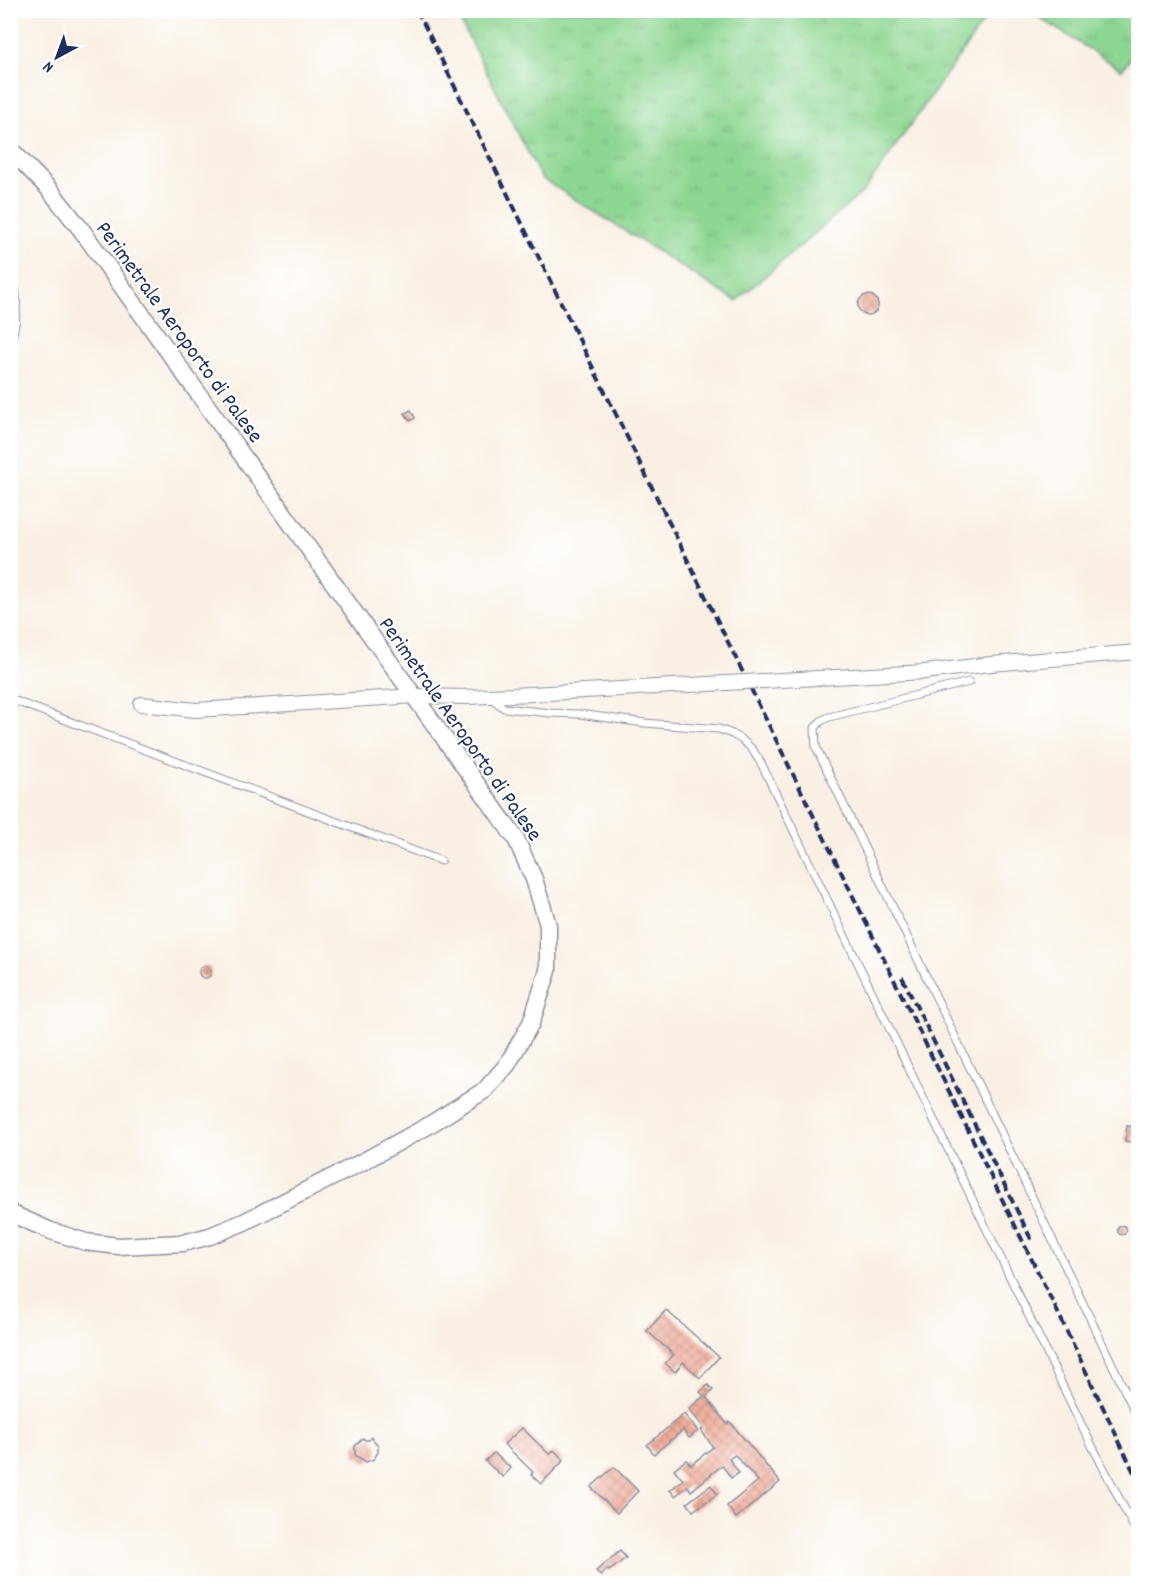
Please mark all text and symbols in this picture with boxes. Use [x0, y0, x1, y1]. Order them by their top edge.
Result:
north arrow [27, 27, 87, 87]
text: N [38, 55, 59, 78]
street label: Perimetrale Aeroporto di Palese [87, 216, 269, 450]
street label: Perimetrale Aeroporto di Palese [370, 612, 549, 848]

